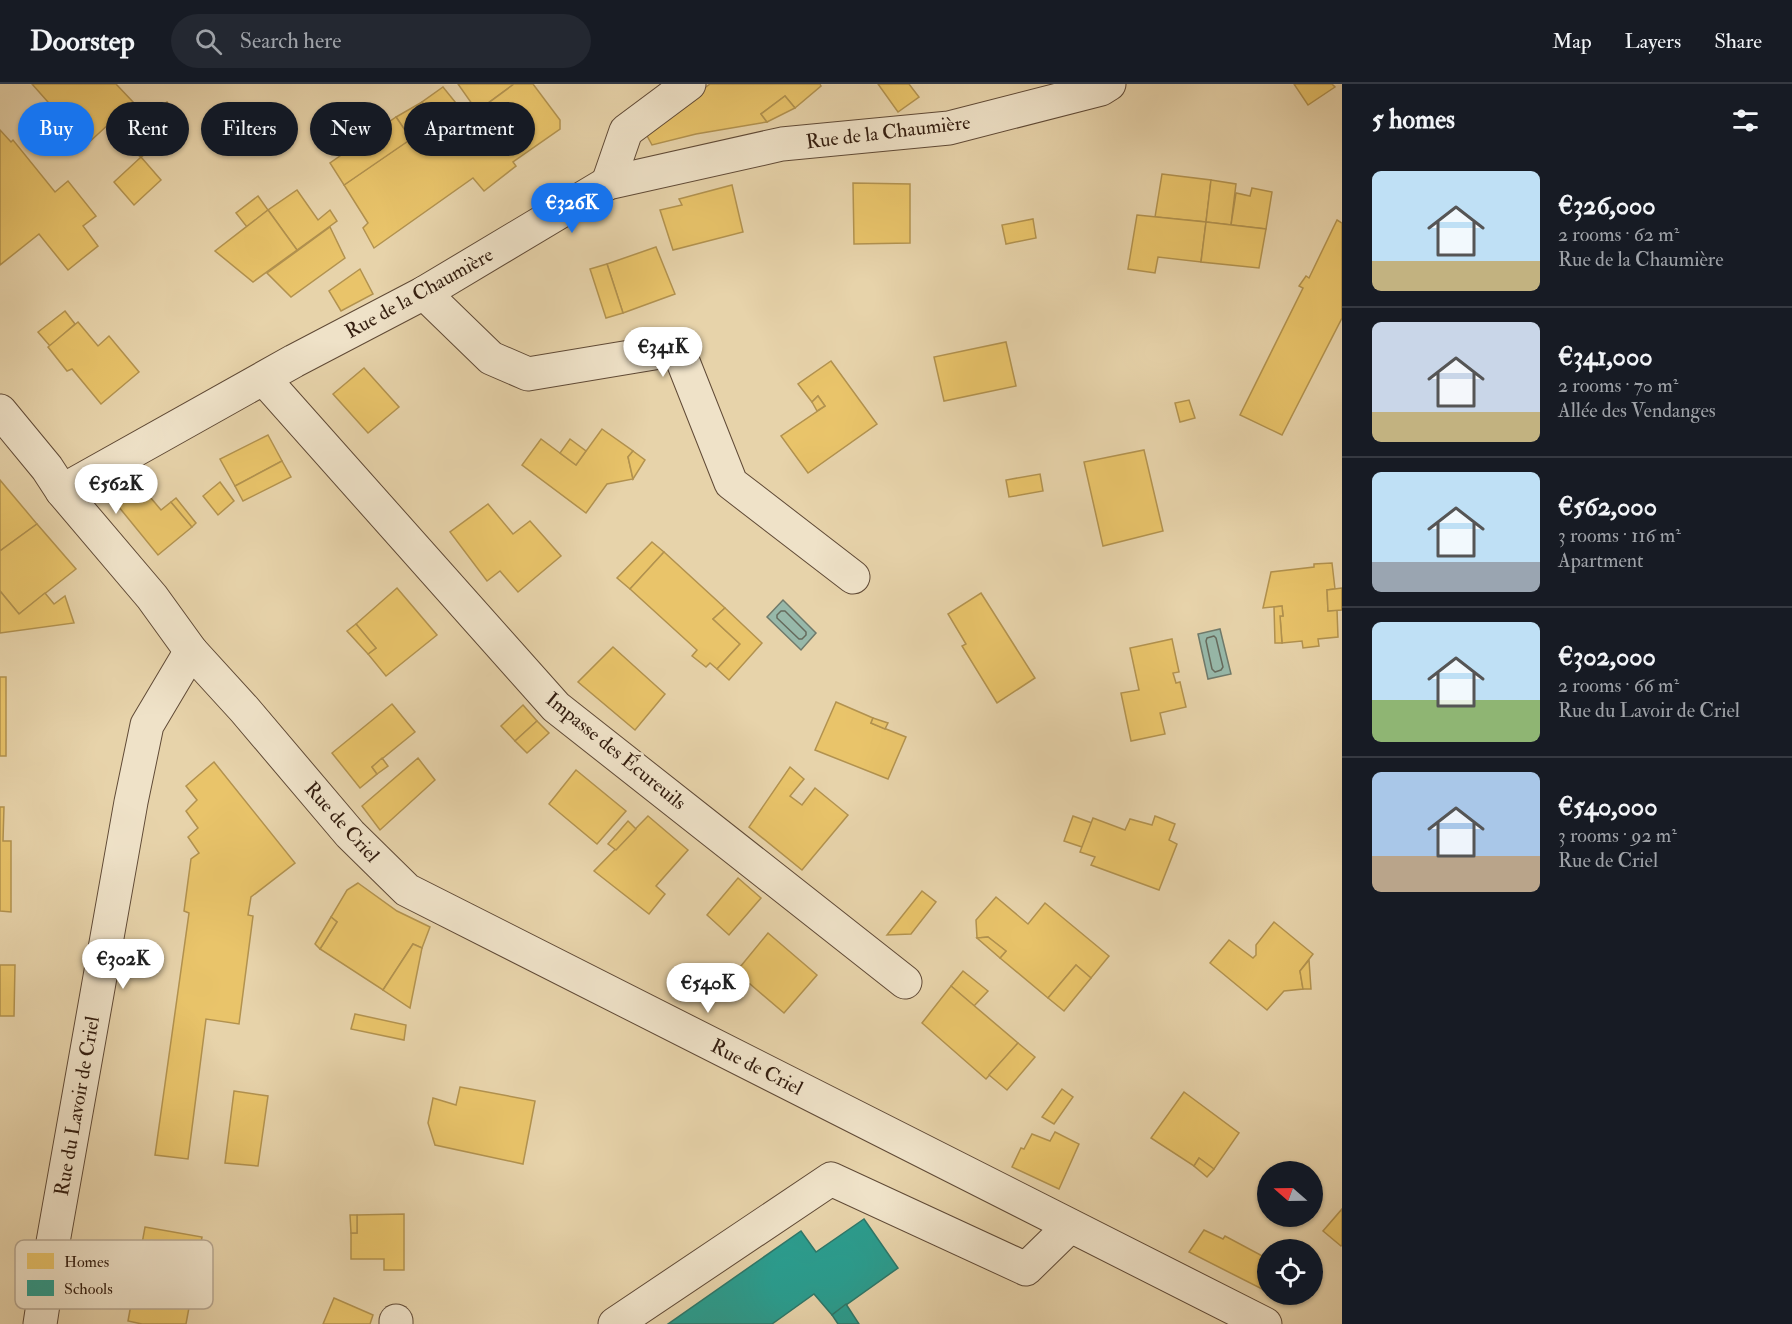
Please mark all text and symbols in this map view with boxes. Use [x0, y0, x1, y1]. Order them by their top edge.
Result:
search box [171, 14, 591, 68]
text: Doorstep [30, 24, 135, 59]
icon: search [192, 25, 225, 58]
text: Search here [240, 27, 341, 55]
text: Map [1552, 28, 1592, 55]
text: Layers [1625, 28, 1681, 55]
text: Share [1714, 28, 1762, 55]
chip: Buy [18, 102, 94, 156]
chip: Rent [106, 102, 189, 156]
chip: Filters [201, 102, 298, 156]
chip: New [310, 102, 392, 156]
chip: Apartment [404, 102, 535, 156]
text: 5 homes [1372, 104, 1455, 136]
icon: filters [1729, 104, 1762, 137]
street label: Rue de la Chaumière [804, 110, 972, 154]
pin: €326K [530, 183, 614, 234]
text: €326K [545, 190, 599, 215]
text: €326,000 [1558, 190, 1656, 222]
icon: home [1420, 195, 1492, 267]
text: 2 rooms · 62 m² [1558, 222, 1679, 247]
street label: Rue de la Chaumière [341, 242, 497, 344]
text: Rue de la Chaumière [1558, 247, 1724, 272]
pin: €341K [621, 327, 705, 378]
text: €341K [637, 334, 689, 359]
text: €341,000 [1558, 341, 1653, 373]
icon: home [1420, 346, 1492, 418]
text: 2 rooms · 70 m² [1558, 373, 1678, 398]
text: Allée des Vendanges [1558, 398, 1716, 423]
pin: €562K [74, 464, 158, 515]
text: €562K [89, 471, 143, 496]
text: €562,000 [1558, 491, 1657, 523]
icon: home [1420, 496, 1492, 568]
text: 3 rooms · 116 m² [1558, 523, 1681, 548]
text: Apartment [1558, 548, 1643, 573]
text: €302,000 [1558, 641, 1656, 673]
icon: home [1420, 646, 1492, 718]
text: 2 rooms · 66 m² [1558, 673, 1679, 698]
street label: Impasse des Écureuils [540, 686, 692, 816]
text: Rue du Lavoir de Criel [1558, 698, 1740, 723]
street label: Rue de Criel [299, 776, 385, 868]
text: €540,000 [1558, 791, 1658, 823]
icon: home [1420, 796, 1492, 868]
text: 3 rooms · 92 m² [1558, 823, 1677, 848]
text: Rue de Criel [1558, 848, 1658, 873]
pin: €302K [81, 939, 165, 990]
text: €302K [96, 946, 150, 971]
pin: €540K [666, 963, 750, 1014]
text: €540K [681, 970, 736, 995]
street label: Rue du Lavoir de Criel [49, 1014, 105, 1198]
street label: Rue de Criel [707, 1033, 807, 1101]
north arrow [1257, 1161, 1323, 1227]
map controls [1257, 1161, 1323, 1305]
button: locate [1257, 1239, 1323, 1305]
legend [15, 1240, 213, 1309]
text: Homes [64, 1252, 109, 1272]
text: Schools [64, 1279, 113, 1299]

